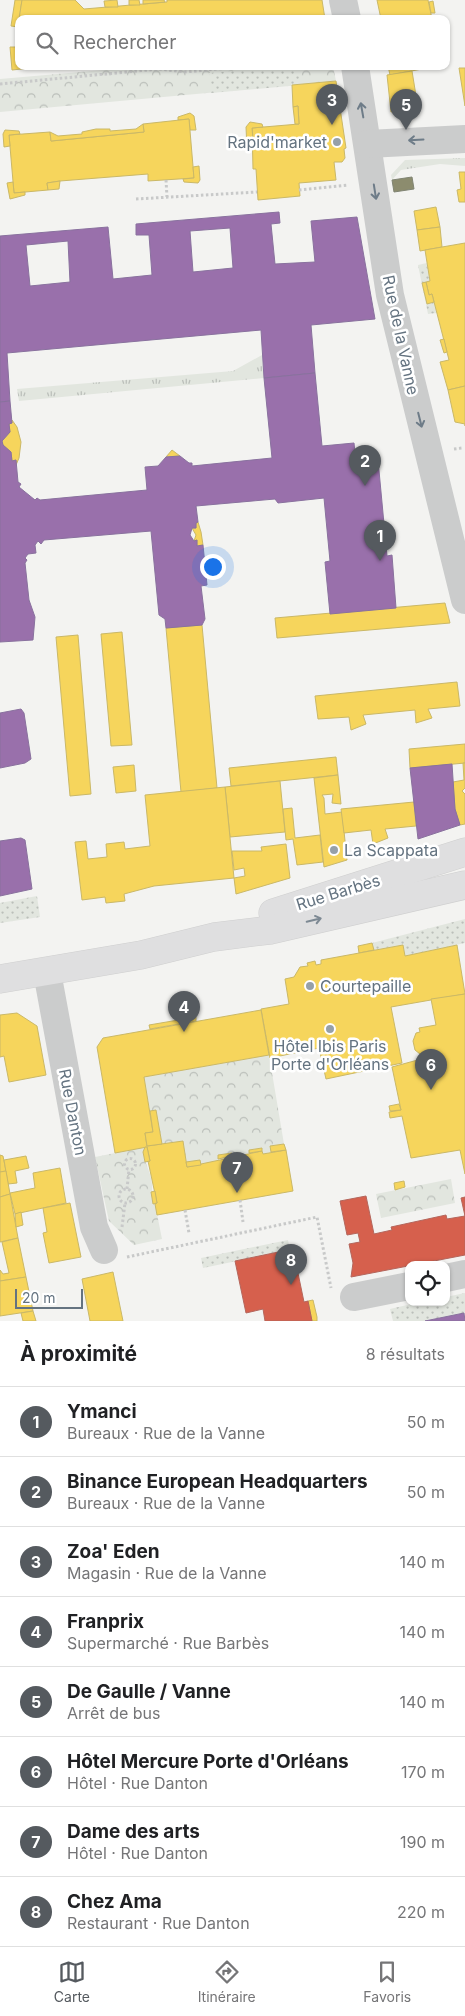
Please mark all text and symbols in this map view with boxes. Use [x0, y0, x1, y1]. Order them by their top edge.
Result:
search box [15, 15, 450, 70]
icon: search [33, 29, 61, 57]
text: Rechercher [73, 31, 176, 54]
pin: 3 [316, 84, 348, 125]
pin: 5 [390, 89, 422, 130]
one-way arrow [357, 102, 367, 118]
place label: Rapid'market [227, 132, 327, 152]
marker: Rapid'market [331, 136, 343, 148]
one-way arrow [409, 136, 425, 145]
one-way arrow [370, 183, 380, 199]
street label: Rue de la Vanne [379, 273, 423, 397]
one-way arrow [416, 411, 425, 427]
pin: 2 [349, 445, 381, 486]
pin: 1 [364, 520, 396, 561]
your location [200, 554, 226, 580]
place label: La Scappata [344, 840, 438, 860]
marker: La Scappata [328, 844, 340, 856]
street label: Rue Barbès [294, 870, 382, 914]
one-way arrow [305, 915, 321, 924]
place label: Courtepaille [320, 976, 411, 996]
marker: Courtepaille [304, 980, 316, 992]
pin: 4 [168, 991, 200, 1032]
marker: Hôtel Ibis Paris Porte d'Orléans [324, 1023, 336, 1035]
place label: Hôtel Ibis Paris Porte d'Orléans [271, 1036, 389, 1074]
pin: 6 [415, 1049, 447, 1090]
street label: Rue Danton [55, 1067, 91, 1157]
pin: 7 [221, 1152, 253, 1193]
pin: 8 [275, 1244, 307, 1285]
map controls [405, 1261, 450, 1306]
button: locate [405, 1261, 450, 1306]
scale bar [15, 1286, 82, 1309]
text: 20 m [22, 1289, 56, 1306]
text: À proximité [20, 1341, 137, 1366]
text: 8 résultats [366, 1344, 445, 1364]
text: Ymanci [67, 1400, 137, 1423]
text: 1 [33, 1412, 39, 1432]
text: 50 m [407, 1412, 445, 1432]
text: Bureaux · Rue de la Vanne [67, 1423, 265, 1443]
text: Binance European Headquarters [67, 1470, 368, 1493]
text: 2 [31, 1482, 41, 1502]
text: 50 m [407, 1482, 445, 1502]
text: Bureaux · Rue de la Vanne [67, 1493, 265, 1513]
text: Zoa' Eden [67, 1540, 160, 1563]
text: 3 [31, 1552, 41, 1572]
text: 140 m [400, 1552, 445, 1572]
text: Magasin · Rue de la Vanne [67, 1563, 267, 1583]
text: Franprix [67, 1610, 144, 1633]
text: 4 [31, 1622, 41, 1642]
text: 140 m [400, 1622, 445, 1642]
text: Supermarché · Rue Barbès [67, 1633, 269, 1653]
text: De Gaulle / Vanne [67, 1680, 231, 1703]
text: 5 [31, 1692, 41, 1712]
text: 140 m [400, 1692, 445, 1712]
text: Arrêt de bus [67, 1703, 160, 1723]
text: Hôtel Mercure Porte d'Orléans [67, 1750, 349, 1773]
text: 6 [31, 1762, 41, 1782]
text: 170 m [401, 1762, 445, 1782]
text: Hôtel · Rue Danton [67, 1773, 208, 1793]
text: Dame des arts [67, 1820, 200, 1843]
text: 7 [31, 1832, 41, 1852]
text: 190 m [400, 1832, 445, 1852]
text: Hôtel · Rue Danton [67, 1843, 208, 1863]
text: Chez Ama [67, 1890, 162, 1913]
text: 8 [31, 1902, 41, 1922]
text: 220 m [397, 1902, 445, 1922]
text: Restaurant · Rue Danton [67, 1913, 250, 1933]
tab: Carte [54, 1958, 90, 2005]
tab: Itinéraire [198, 1958, 256, 2005]
tab: Favoris [363, 1958, 411, 2005]

